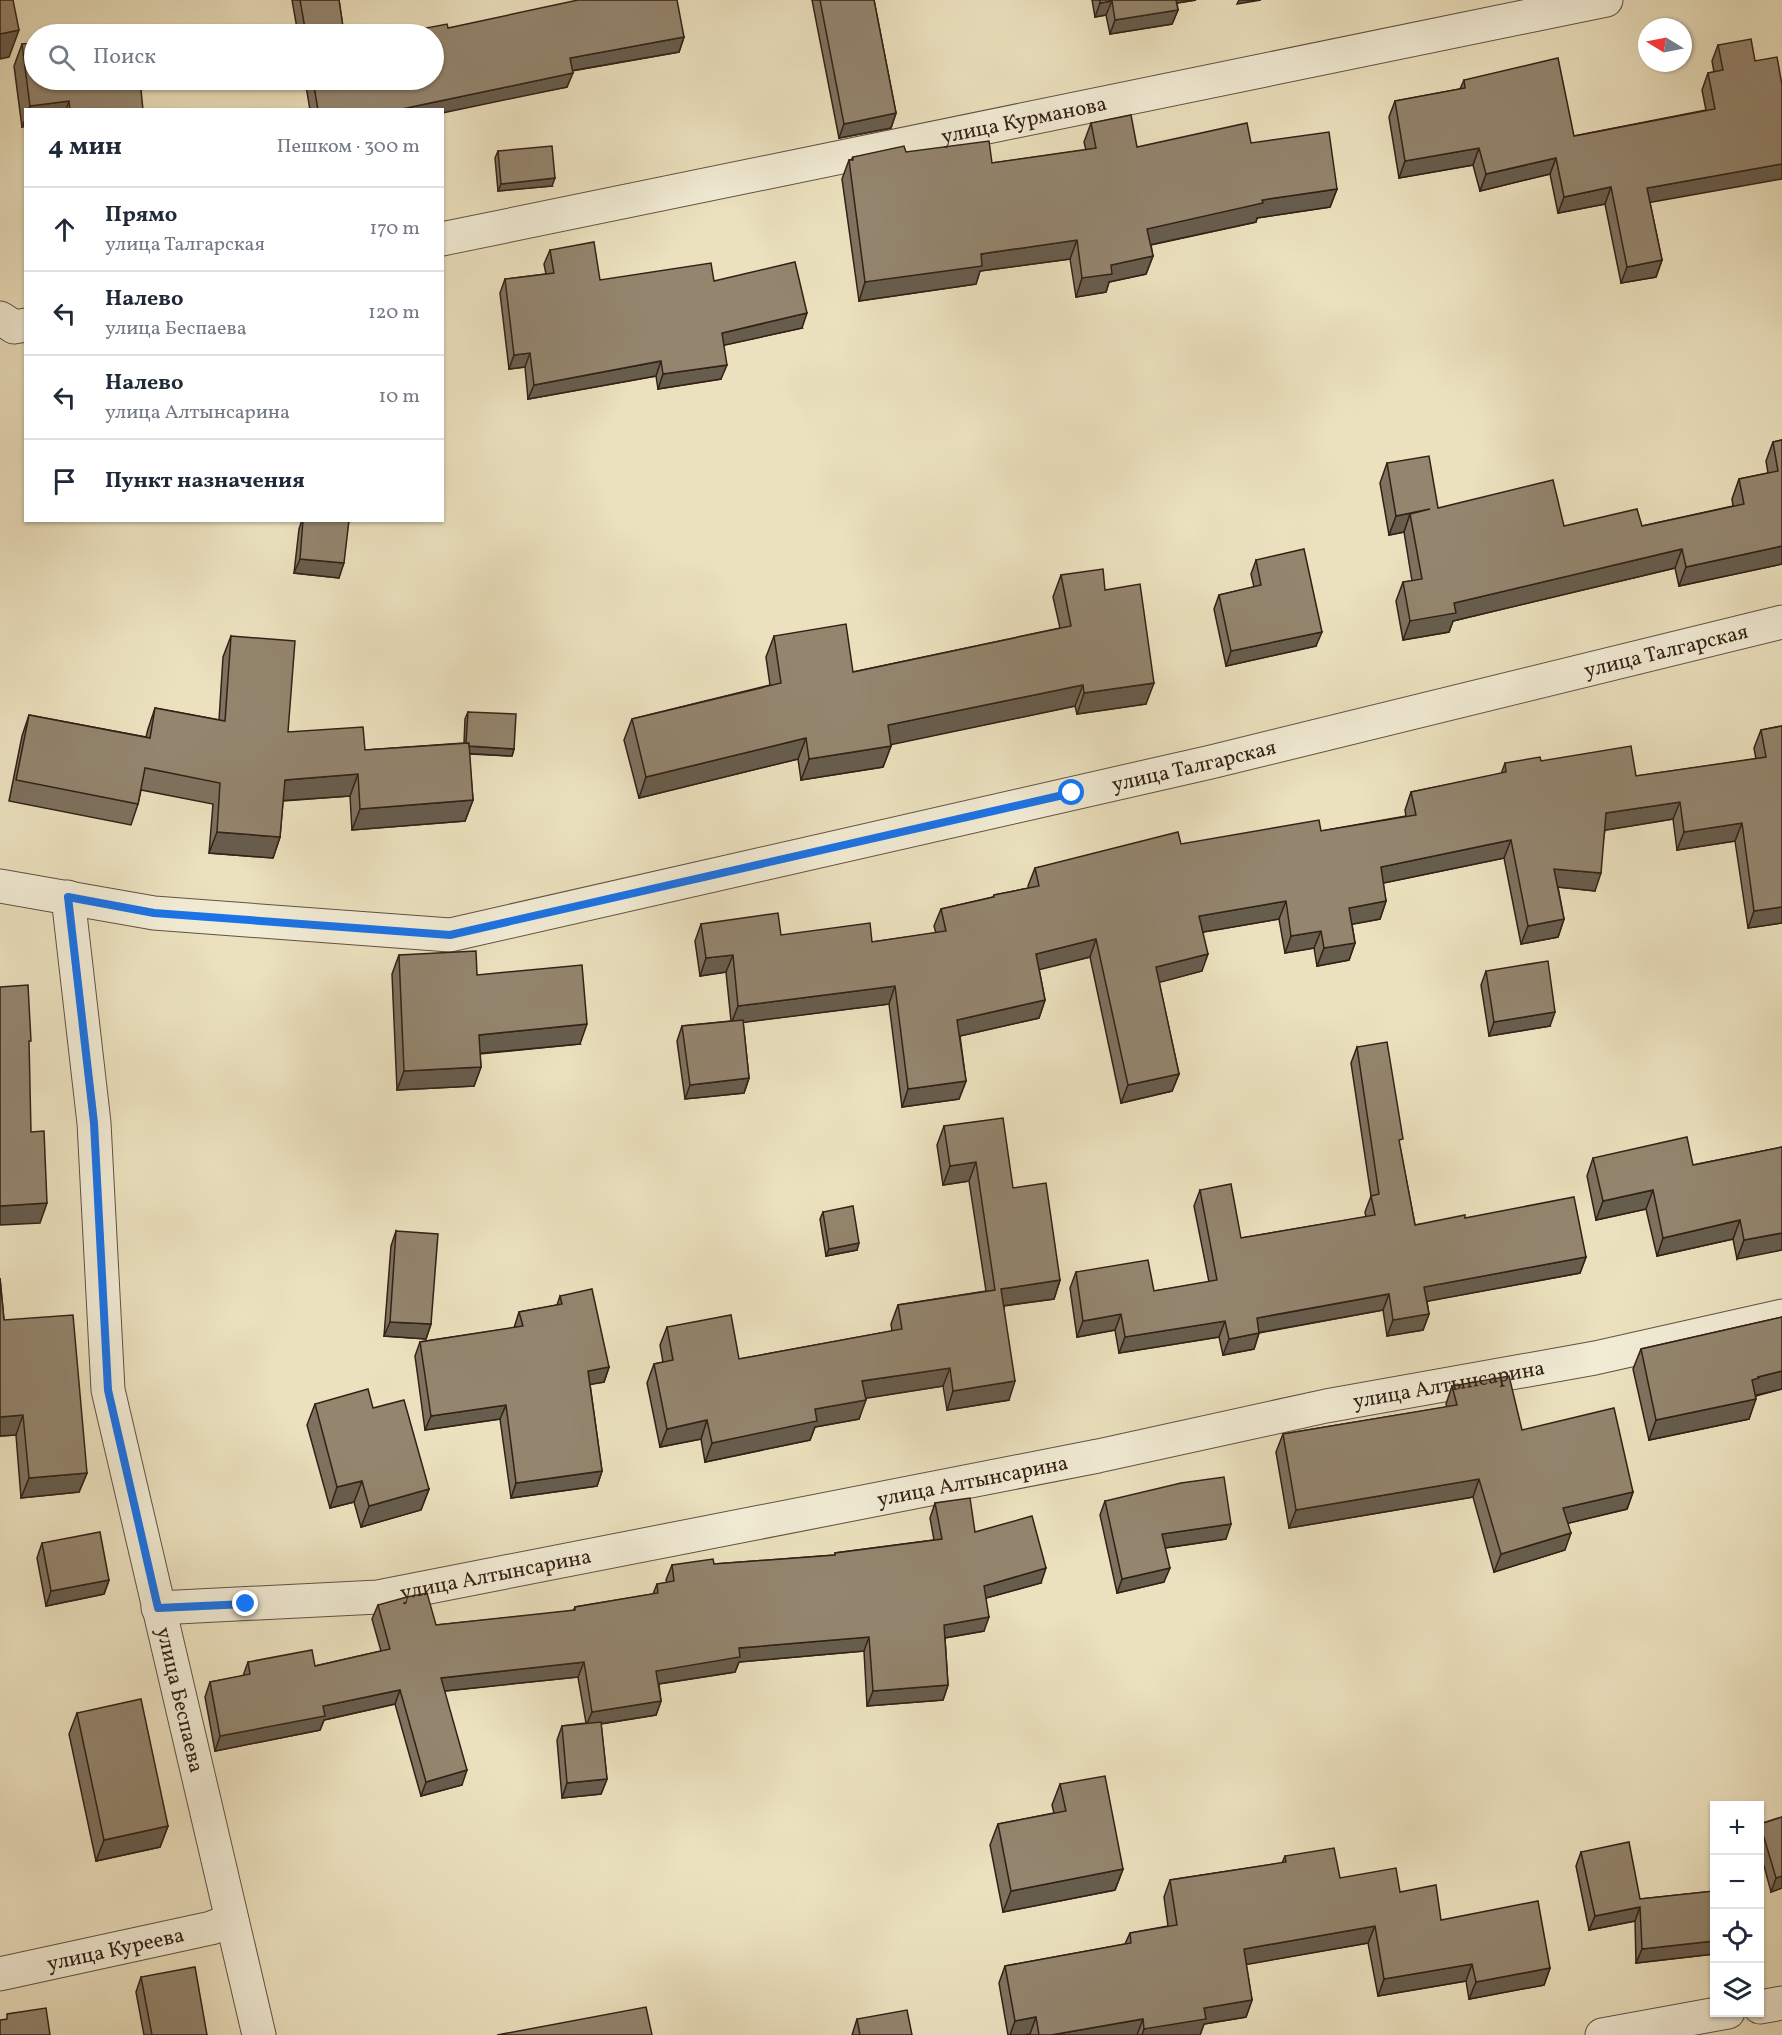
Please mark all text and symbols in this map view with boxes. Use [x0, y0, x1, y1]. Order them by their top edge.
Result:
north arrow [1638, 18, 1692, 72]
search box [24, 24, 444, 90]
icon: search [45, 41, 78, 74]
text: Поиск [93, 42, 156, 73]
street label: улица Курманова [939, 90, 1110, 152]
text: 4 мин [48, 129, 122, 165]
text: Пешком · 300 m [277, 133, 420, 161]
text: Прямо [105, 200, 177, 231]
icon: ahead [48, 213, 81, 246]
text: 170 m [370, 215, 420, 243]
text: улица Талгарская [105, 231, 265, 259]
text: Налево [105, 284, 184, 315]
icon: left [48, 297, 81, 330]
text: 120 m [368, 299, 420, 327]
text: улица Беспаева [105, 315, 247, 343]
text: Налево [105, 368, 184, 399]
icon: left [48, 381, 81, 414]
text: 10 m [379, 383, 420, 411]
text: улица Алтынсарина [105, 399, 290, 427]
icon: arrive [48, 465, 81, 498]
text: Пункт назначения [105, 466, 305, 497]
street label: улица Талгарская [1581, 618, 1751, 686]
street label: улица Талгарская [1109, 734, 1279, 800]
route start [1058, 779, 1084, 805]
street label: улица Алтынсарина [1351, 1354, 1547, 1417]
street label: улица Алтынсарина [875, 1449, 1071, 1515]
street label: улица Алтынсарина [398, 1543, 594, 1608]
route end [232, 1590, 258, 1616]
street label: улица Беспаева [148, 1624, 210, 1776]
map controls [1710, 1801, 1764, 2017]
button: + [1710, 1801, 1764, 1855]
button: − [1710, 1855, 1764, 1909]
button: locate [1710, 1909, 1764, 1963]
street label: улица Куреева [44, 1921, 187, 1979]
button: layers [1710, 1963, 1764, 2017]

